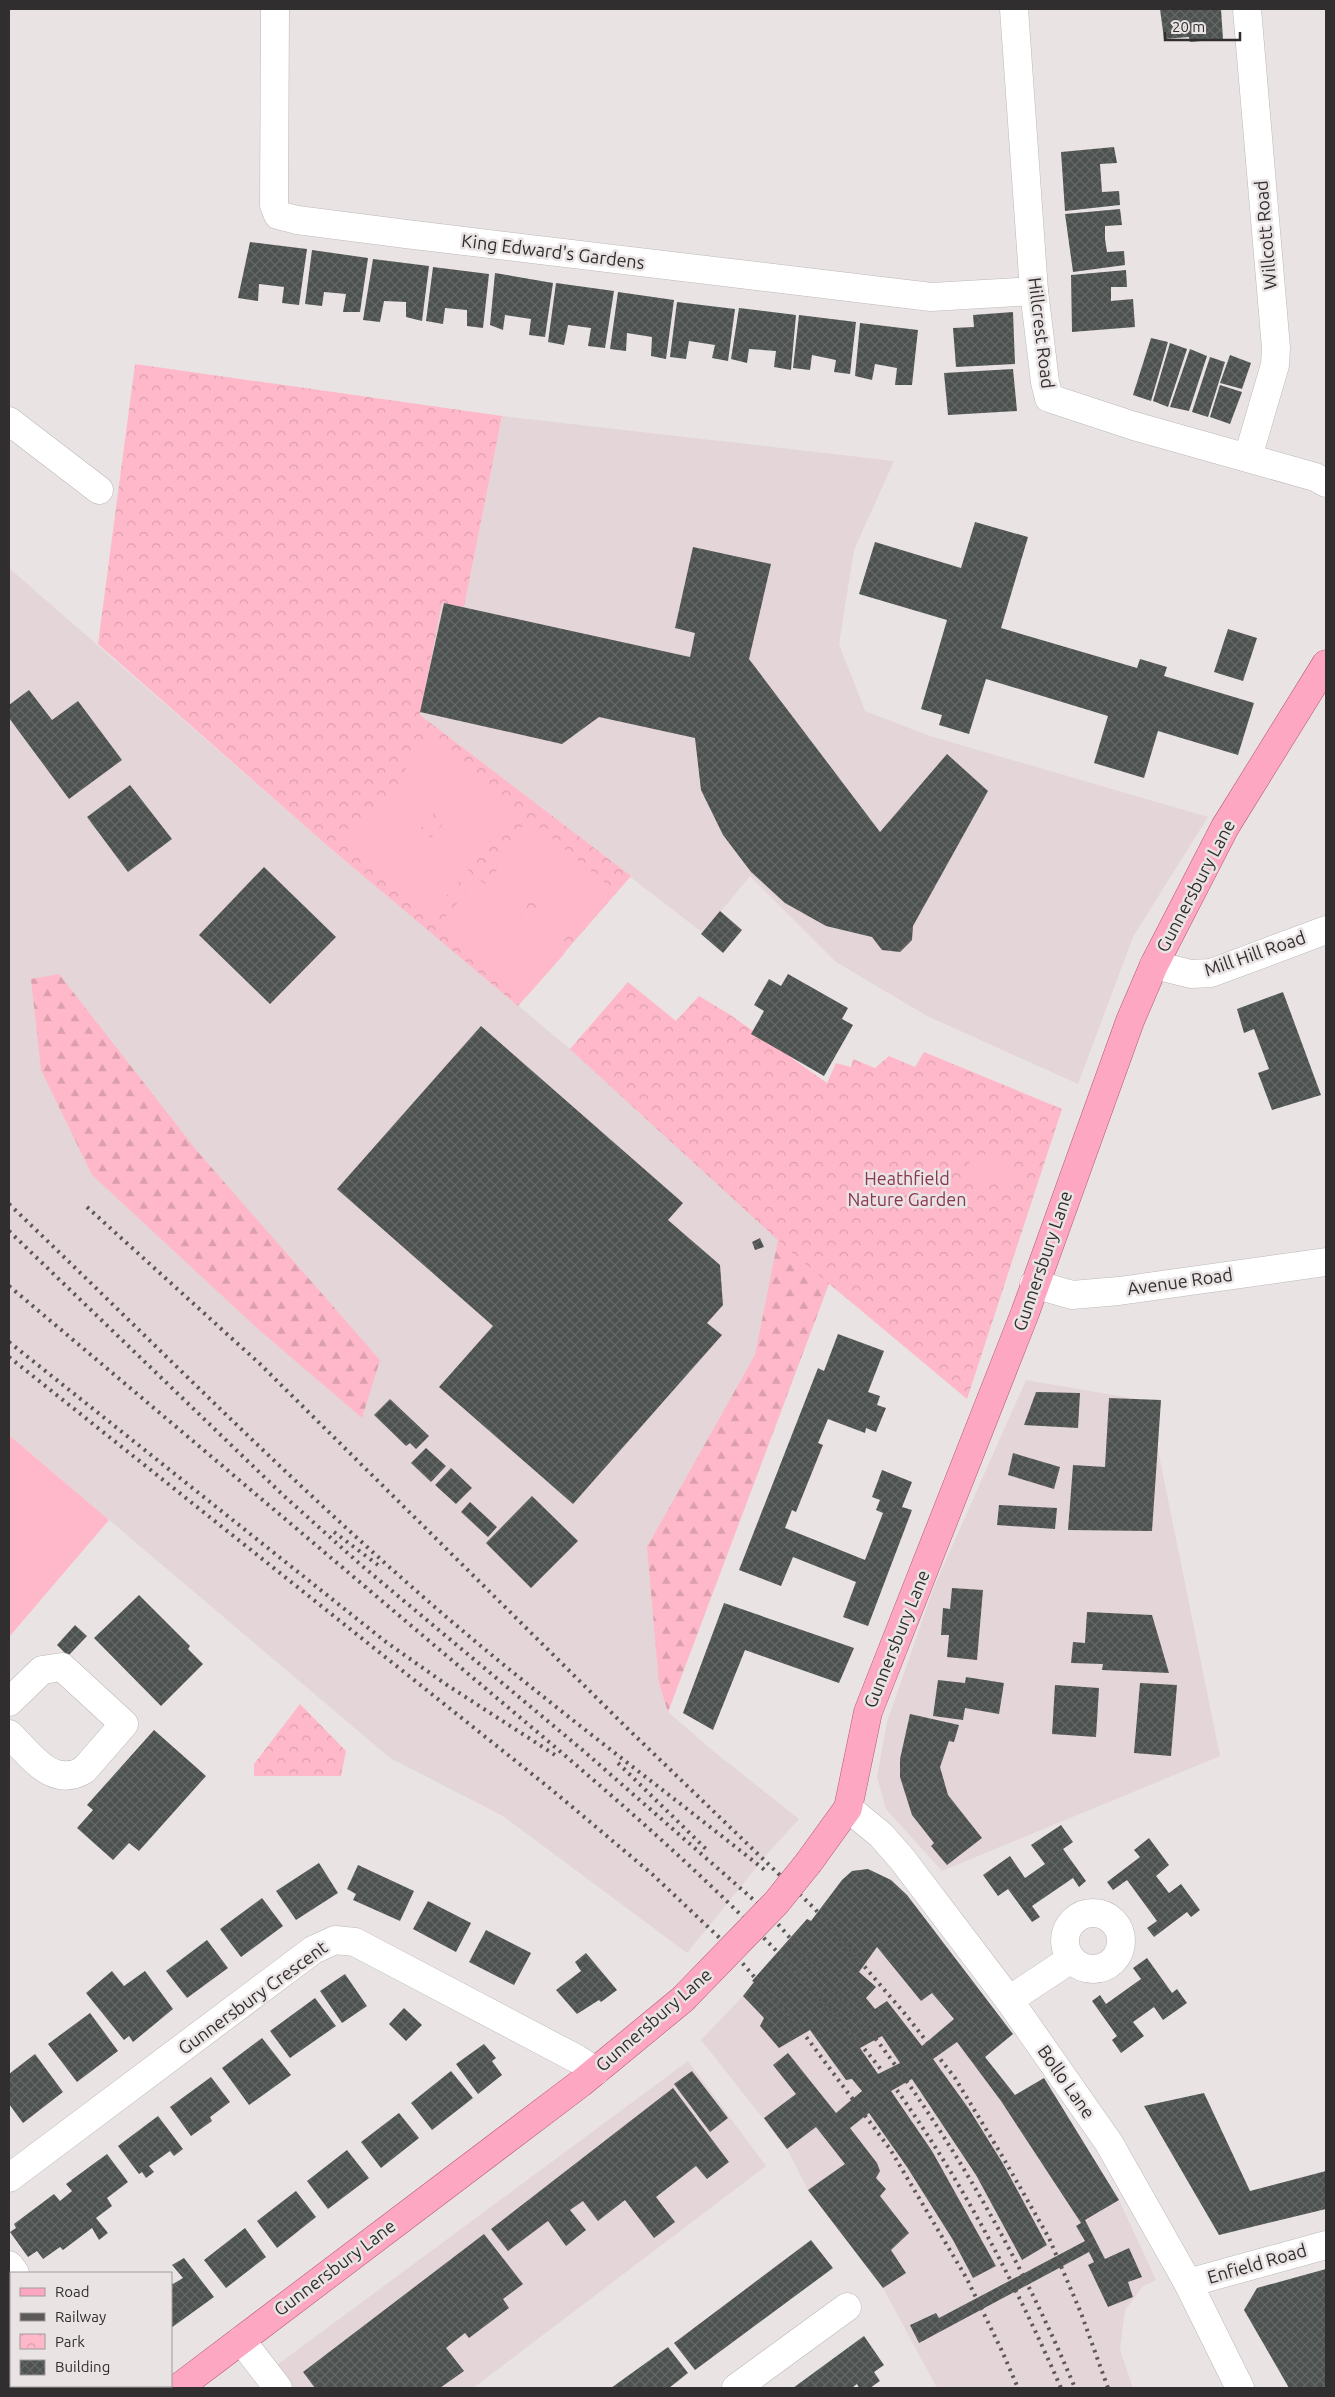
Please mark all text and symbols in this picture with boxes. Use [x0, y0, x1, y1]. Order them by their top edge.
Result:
scale bar [1165, 10, 1240, 42]
text: 20 m [1172, 18, 1205, 35]
street label: Willcott Road [1250, 180, 1280, 290]
street label: King Edward's Gardens [460, 230, 646, 272]
street label: Hillcrest Road [1025, 276, 1059, 390]
street label: Gunnersbury Lane [1152, 816, 1238, 955]
street label: Mill Hill Road [1202, 926, 1308, 980]
park label: Heathfield Nature Garden [847, 1168, 967, 1209]
street label: Gunnersbury Lane [1009, 1188, 1075, 1333]
street label: Avenue Road [1126, 1264, 1234, 1298]
street label: Gunnersbury Lane [859, 1567, 933, 1710]
street label: Gunnersbury Crescent [174, 1936, 331, 2058]
street label: Gunnersbury Lane [591, 1964, 715, 2075]
street label: Bollo Lane [1034, 2041, 1099, 2122]
street label: Gunnersbury Lane [270, 2215, 399, 2319]
street label: Enfield Road [1205, 2239, 1309, 2287]
legend [10, 2272, 172, 2387]
text: Road [55, 2283, 90, 2300]
text: Railway [55, 2308, 106, 2325]
text: Park [55, 2333, 85, 2350]
text: Building [55, 2358, 110, 2375]

